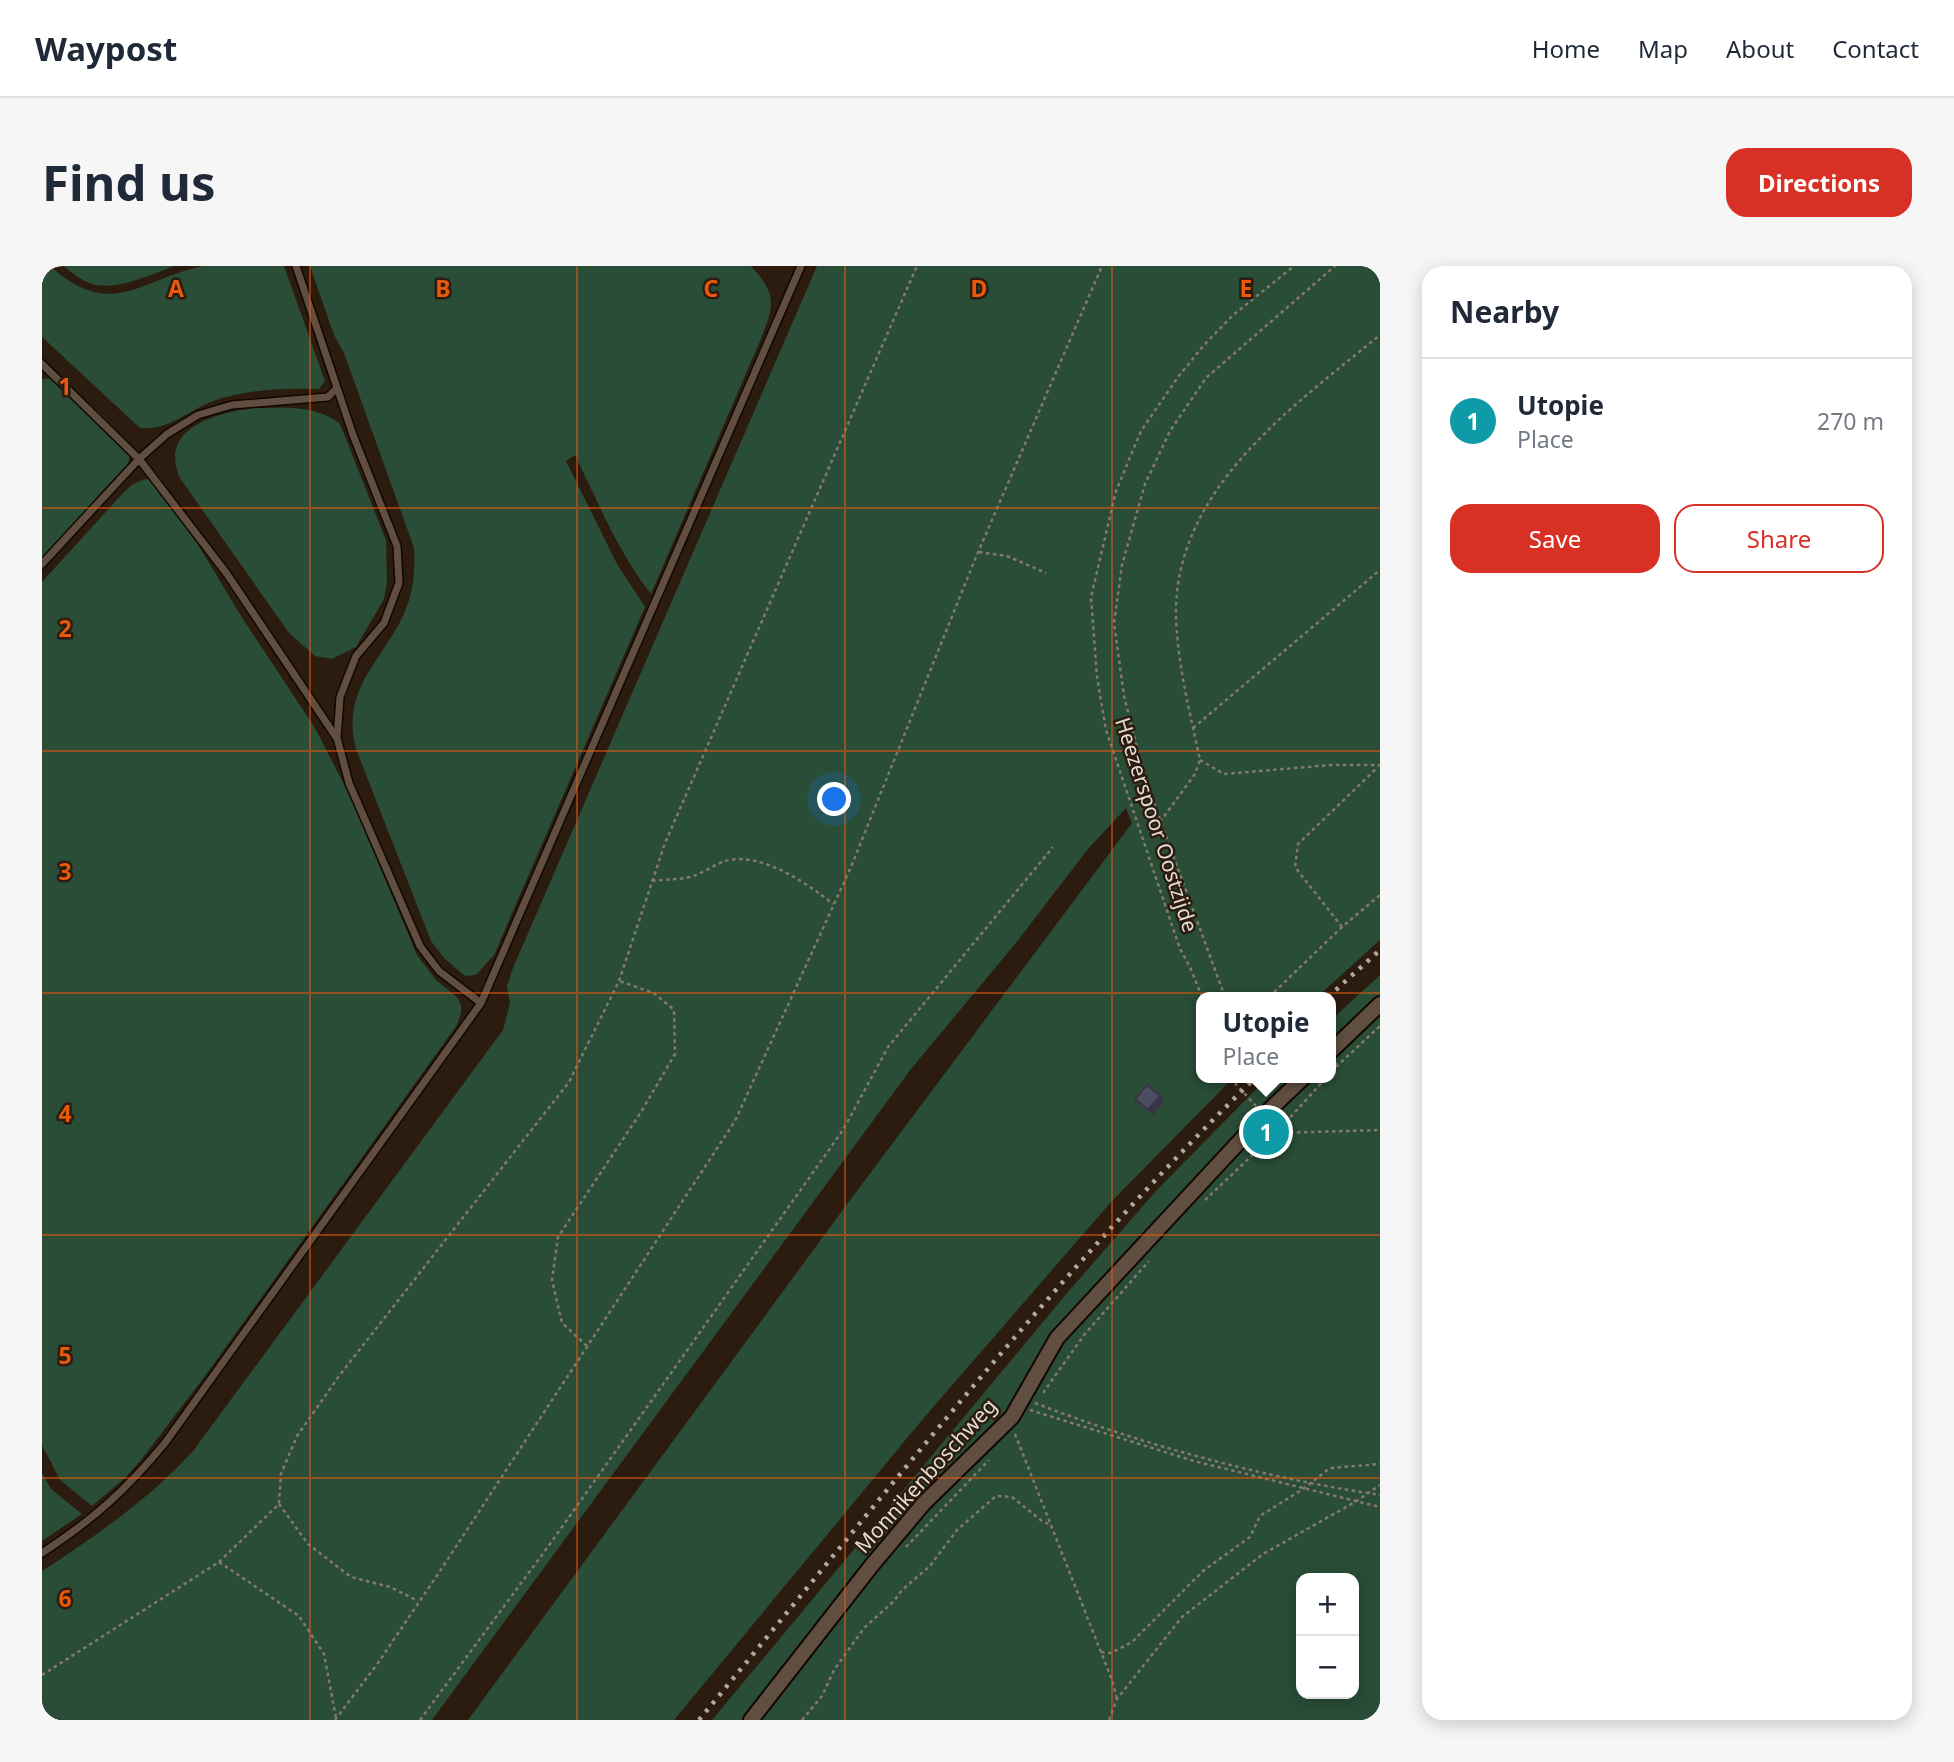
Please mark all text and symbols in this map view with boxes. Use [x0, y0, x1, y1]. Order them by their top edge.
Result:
text: Waypost [35, 26, 177, 71]
text: Home [1532, 32, 1600, 65]
text: Map [1638, 32, 1688, 65]
text: About [1726, 32, 1794, 65]
text: Contact [1832, 32, 1919, 65]
button: Directions [1726, 148, 1912, 217]
text: Find us [42, 149, 216, 215]
text: A [168, 272, 184, 304]
text: B [435, 272, 451, 304]
text: C [704, 272, 719, 304]
text: D [971, 272, 987, 304]
text: E [1240, 272, 1252, 304]
text: Nearby [1450, 291, 1559, 332]
text: 1 [58, 370, 72, 402]
text: Utopie [1517, 387, 1604, 423]
text: 1 [1466, 405, 1480, 437]
text: 270 m [1817, 405, 1884, 437]
text: Place [1517, 423, 1574, 455]
button: Save [1450, 504, 1660, 573]
button: Share [1674, 504, 1884, 573]
text: 2 [58, 612, 72, 644]
street label: Heezerspoor Oostzijde [1109, 714, 1205, 936]
your location [817, 782, 851, 816]
text: 3 [58, 855, 72, 887]
popup [1196, 992, 1336, 1083]
text: Utopie [1223, 1004, 1309, 1040]
text: Place [1223, 1040, 1279, 1072]
text: 4 [58, 1097, 72, 1129]
pin: 1 [1243, 1106, 1289, 1158]
text: 5 [58, 1339, 72, 1371]
street label: Monnikenboschweg [848, 1392, 1002, 1559]
map controls [1296, 1573, 1359, 1699]
button: + [1296, 1573, 1359, 1636]
text: 6 [58, 1582, 72, 1614]
button: − [1296, 1636, 1359, 1699]

